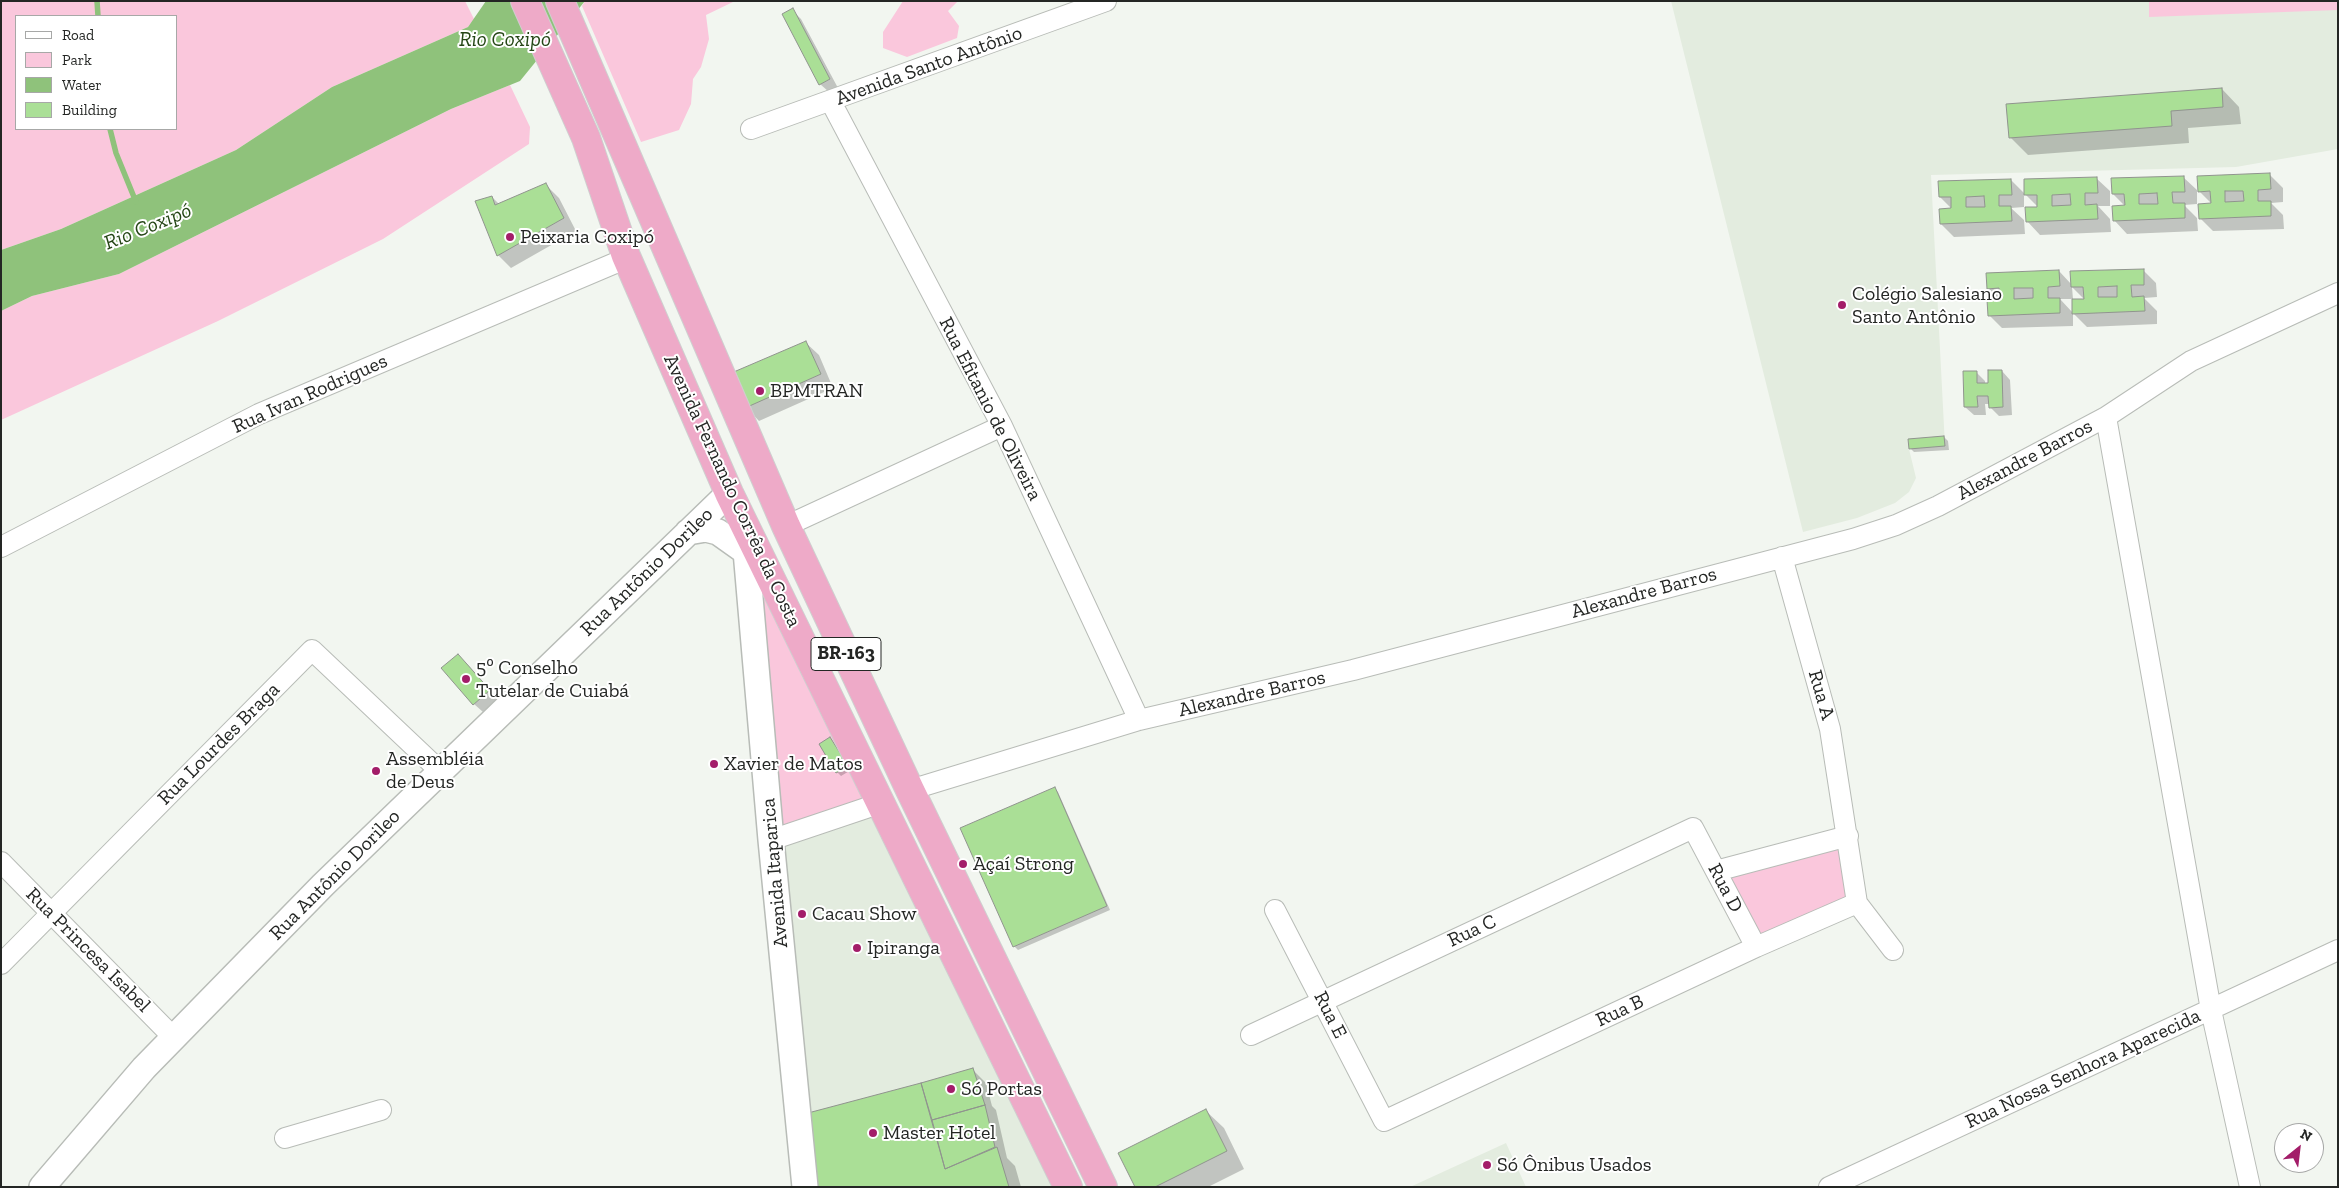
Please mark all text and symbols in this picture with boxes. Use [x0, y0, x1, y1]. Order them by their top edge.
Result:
legend [15, 15, 178, 130]
street label: Avenida Santo Antônio [832, 21, 1026, 111]
text: Road [62, 26, 94, 44]
water label: Rio Coxipó [459, 27, 551, 53]
text: Park [62, 51, 92, 69]
text: Water [62, 76, 102, 94]
text: Building [62, 101, 117, 119]
water label: Rio Coxipó [101, 198, 195, 256]
place label: Peixaria Coxipó [520, 225, 654, 249]
marker: Peixaria Coxipó [504, 231, 516, 243]
place label: Colégio Salesiano Santo Antônio [1852, 282, 2002, 329]
marker: Colégio Salesiano Santo Antônio [1836, 299, 1848, 311]
street label: Rua Efitanio de Oliveira [933, 313, 1047, 505]
street label: Rua Ivan Rodrigues [229, 349, 391, 439]
street label: Avenida Fernando Corrêa da Costa [658, 351, 806, 631]
place label: BPMTRAN [770, 379, 864, 403]
marker: BPMTRAN [754, 385, 766, 397]
street label: Alexandre Barros [1953, 414, 2097, 506]
street label: Rua Antônio Dorileo [576, 503, 718, 641]
street label: Alexandre Barros [1569, 562, 1719, 624]
road number: BR-163 [811, 638, 881, 671]
place label: 5⁰ Conselho Tutelar de Cuiabá [476, 656, 629, 703]
street label: Alexandre Barros [1176, 665, 1328, 723]
street label: Rua A [1802, 667, 1840, 723]
marker: 5⁰ Conselho Tutelar de Cuiabá [460, 673, 472, 685]
street label: Rua Lourdes Braga [153, 678, 285, 810]
place label: Assembléia de Deus [386, 747, 484, 794]
place label: Xavier de Matos [724, 752, 862, 776]
marker: Xavier de Matos [708, 758, 720, 770]
marker: Assembléia de Deus [370, 765, 382, 777]
street label: Avenida Itaparica [756, 797, 794, 949]
street label: Rua Antônio Dorileo [265, 805, 405, 945]
place label: Açaí Strong [973, 852, 1074, 876]
marker: Açaí Strong [957, 858, 969, 870]
street label: Rua D [1702, 859, 1748, 917]
street label: Rua Princesa Isabel [21, 883, 155, 1017]
place label: Cacau Show [812, 902, 916, 926]
marker: Cacau Show [796, 908, 808, 920]
street label: Rua C [1444, 909, 1500, 953]
place label: Ipiranga [867, 936, 940, 960]
marker: Ipiranga [851, 942, 863, 954]
street label: Rua E [1308, 987, 1352, 1043]
street label: Rua B [1592, 990, 1648, 1032]
street label: Rua Nossa Senhora Aparecida [1962, 1004, 2204, 1134]
place label: Só Portas [961, 1077, 1042, 1101]
marker: Só Portas [945, 1083, 957, 1095]
place label: Master Hotel [883, 1121, 996, 1145]
north arrow [2274, 1123, 2324, 1173]
text: N [2297, 1125, 2315, 1145]
marker: Master Hotel [867, 1127, 879, 1139]
place label: Só Ônibus Usados [1497, 1153, 1651, 1177]
marker: Só Ônibus Usados [1481, 1159, 1493, 1171]

